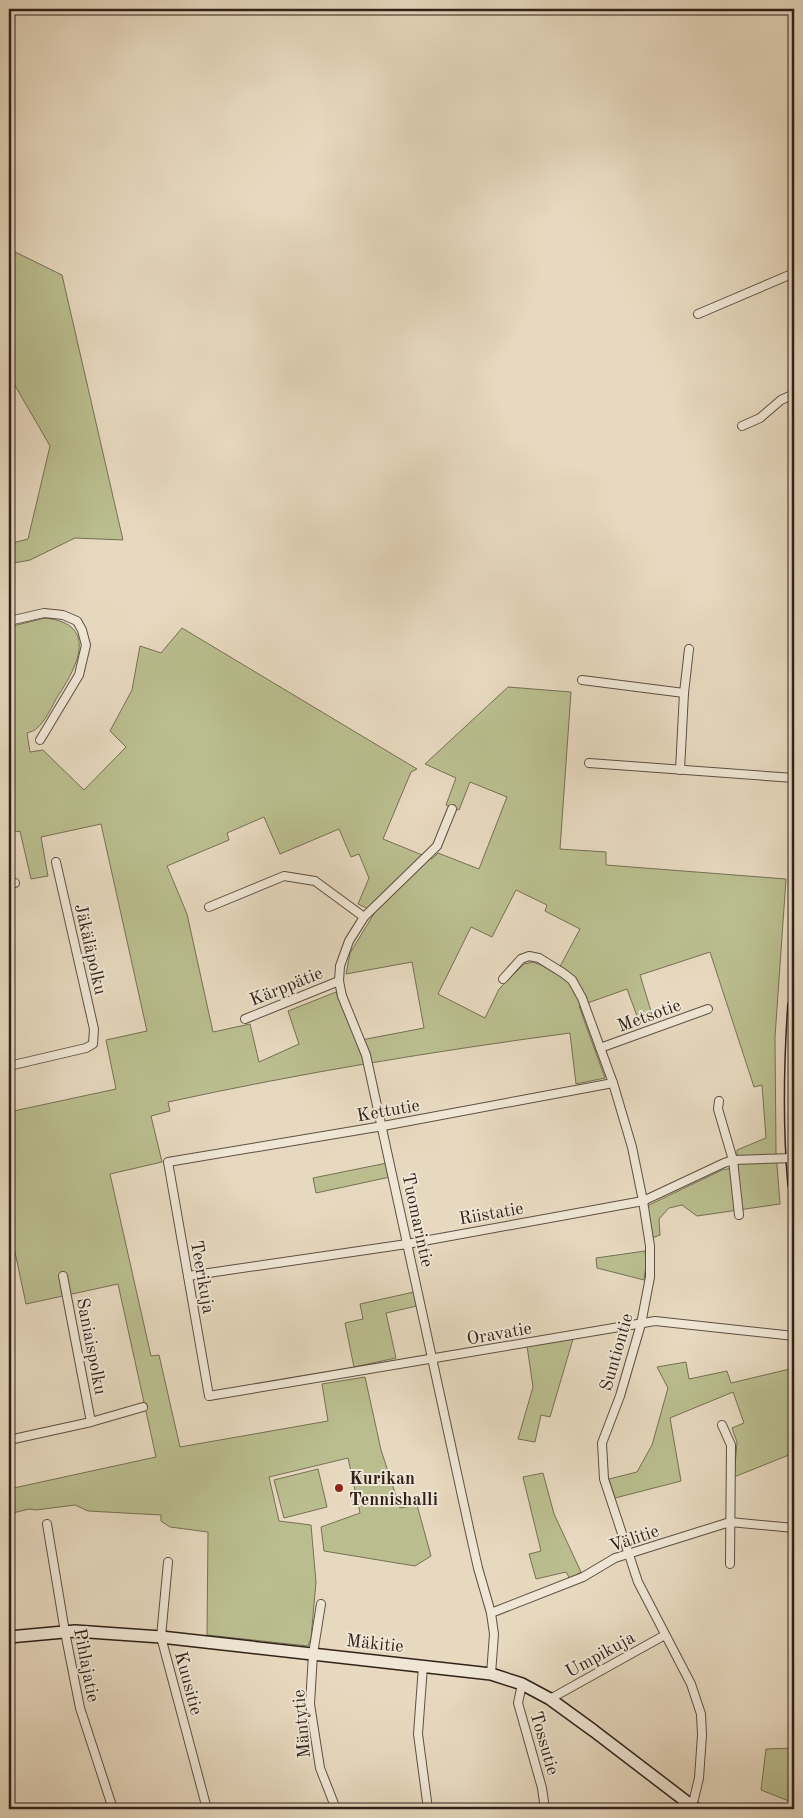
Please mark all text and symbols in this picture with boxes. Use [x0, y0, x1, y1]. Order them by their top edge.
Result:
street label: Jäkäläpolku [71, 902, 109, 997]
street label: Kärppätie [247, 964, 325, 1010]
street label: Metsotie [615, 996, 683, 1036]
street label: Kettutie [355, 1097, 421, 1125]
street label: Tuomarintie [398, 1171, 436, 1269]
street label: Riistatie [458, 1199, 525, 1228]
street label: Teerikuja [187, 1239, 217, 1315]
street label: Saniaispolku [73, 1296, 109, 1397]
street label: Suntiontie [597, 1311, 637, 1393]
street label: Oravatie [465, 1319, 533, 1349]
place label: Kurikan Tennishalli [349, 1470, 438, 1509]
marker: Kurikan Tennishalli [333, 1482, 345, 1494]
street label: Välitie [607, 1522, 661, 1556]
street label: Pihlajatie [70, 1627, 102, 1704]
street label: Umpikuja [563, 1628, 638, 1681]
street label: Mäkitie [345, 1632, 404, 1656]
street label: Kuusitie [171, 1650, 205, 1717]
street label: Mäntytie [290, 1689, 314, 1759]
street label: Tossutie [526, 1709, 562, 1777]

